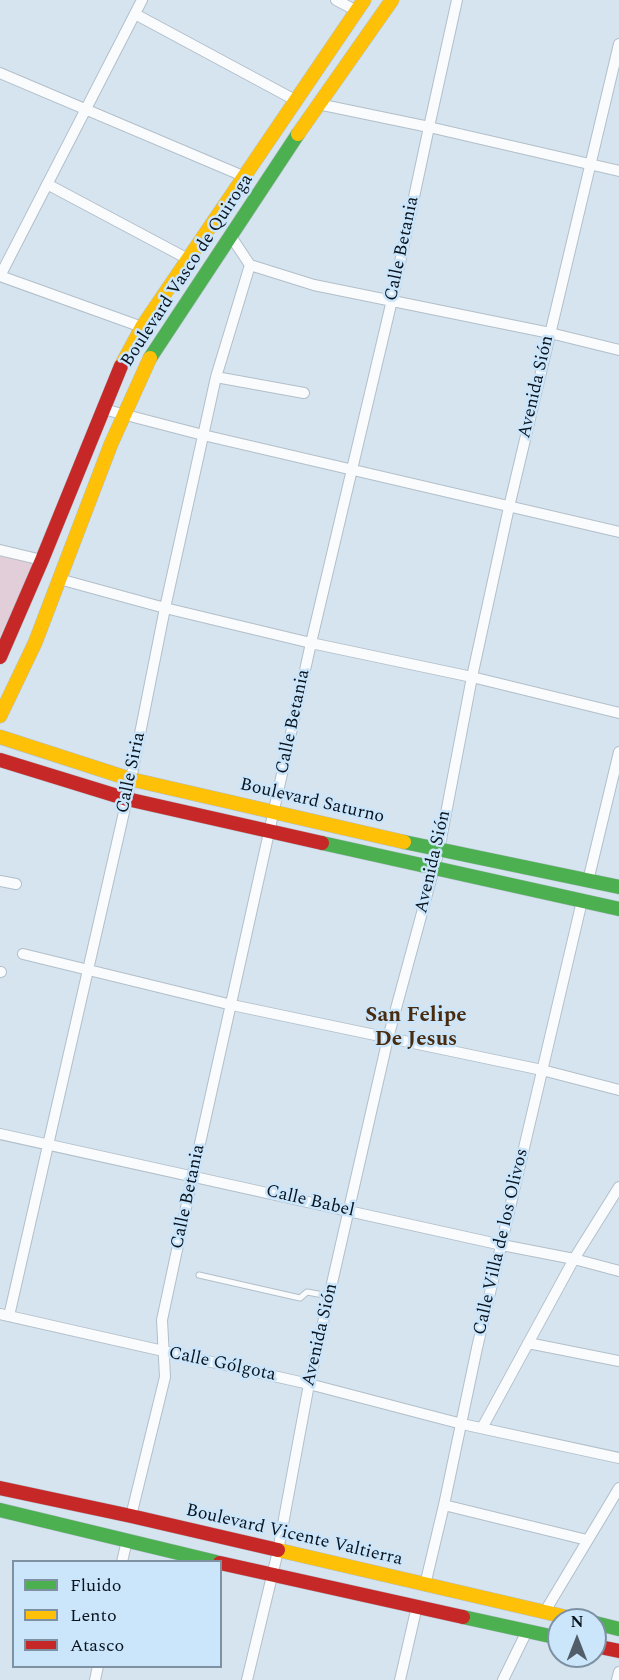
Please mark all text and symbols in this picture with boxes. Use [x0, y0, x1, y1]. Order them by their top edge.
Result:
street label: Boulevard Vasco de Quiroga [117, 170, 259, 372]
street label: Calle Betania [381, 195, 425, 303]
street label: Avenida Sión [515, 333, 559, 441]
street label: Calle Betania [272, 668, 316, 776]
street label: Calle Siria [113, 730, 151, 816]
street label: Boulevard Saturno [238, 775, 386, 829]
street label: Avenida Sión [412, 808, 456, 916]
district label: San Felipe De Jesus [365, 1004, 467, 1054]
street label: Calle Betania [167, 1143, 211, 1251]
street label: Calle Villa de los Olivos [470, 1147, 534, 1337]
street label: Calle Babel [264, 1181, 356, 1223]
street label: Avenida Sión [299, 1281, 343, 1389]
street label: Calle Gólgota [166, 1343, 278, 1387]
street label: Boulevard Vicente Valtierra [184, 1501, 404, 1571]
legend [12, 1560, 222, 1668]
text: Fluido [70, 1572, 122, 1599]
text: Lento [70, 1602, 117, 1629]
north arrow [547, 1608, 607, 1668]
text: N [570, 1610, 584, 1634]
text: Atasco [70, 1632, 124, 1659]

